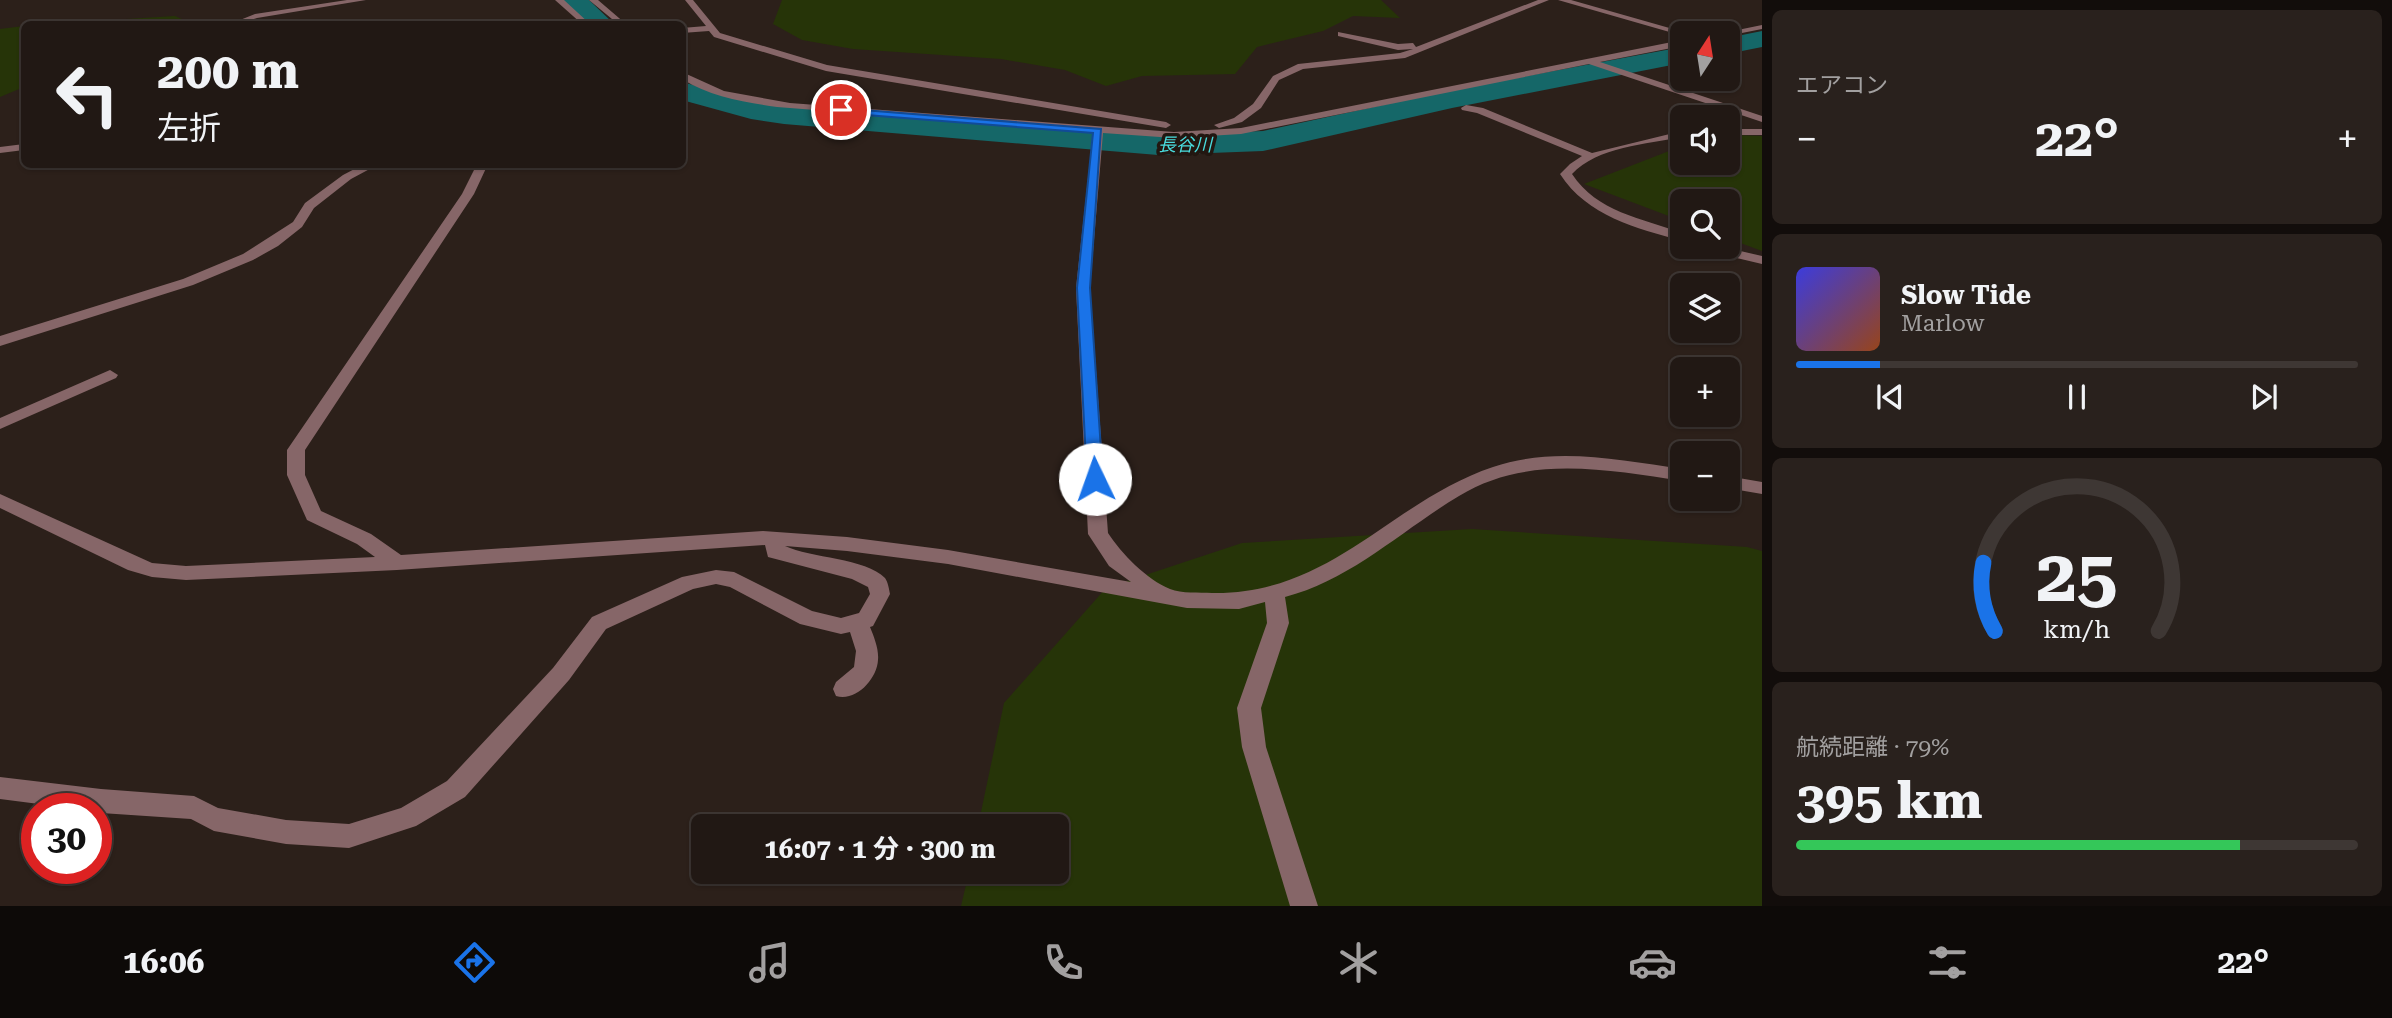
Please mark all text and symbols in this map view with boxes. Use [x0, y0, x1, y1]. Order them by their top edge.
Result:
north arrow [1670, 21, 1740, 91]
map controls [1670, 21, 1740, 511]
text: 200 m [157, 43, 299, 100]
icon: left [42, 49, 133, 140]
text: エアコン [1796, 72, 1888, 99]
pin [811, 80, 871, 140]
icon: arrive [822, 91, 860, 129]
button: sound [1670, 105, 1740, 175]
text: 22° [2035, 108, 2119, 169]
text: 左折 [157, 109, 221, 147]
text: − [1796, 117, 1817, 161]
text: + [2337, 117, 2358, 161]
water label: 長谷川 [1158, 134, 1214, 155]
button: search [1670, 189, 1740, 259]
button: layers [1670, 273, 1740, 343]
text: Slow Tide [1901, 280, 2031, 310]
text: Marlow [1901, 310, 1984, 337]
button: + [1670, 357, 1740, 427]
icon: previous [1871, 378, 1909, 416]
icon: pause [2058, 378, 2096, 416]
icon: next [2245, 378, 2283, 416]
button: − [1670, 441, 1740, 511]
position arrow [1058, 442, 1132, 516]
text: 25 [2036, 534, 2118, 619]
text: km/h [2044, 615, 2110, 644]
text: 航続距離 · 79% [1796, 734, 1949, 761]
text: 395 km [1796, 770, 1983, 831]
speed limit sign: 30 [21, 793, 112, 884]
text: 16:07 · 1 分 · 300 m [764, 834, 996, 864]
icon: directions [450, 938, 499, 987]
icon: music [745, 938, 794, 987]
icon: phone [1039, 938, 1088, 987]
icon: climate [1334, 938, 1383, 987]
icon: car [1628, 938, 1677, 987]
icon: filters [1923, 938, 1972, 987]
text: 16:06 [123, 943, 204, 981]
text: 22° [2217, 943, 2269, 981]

